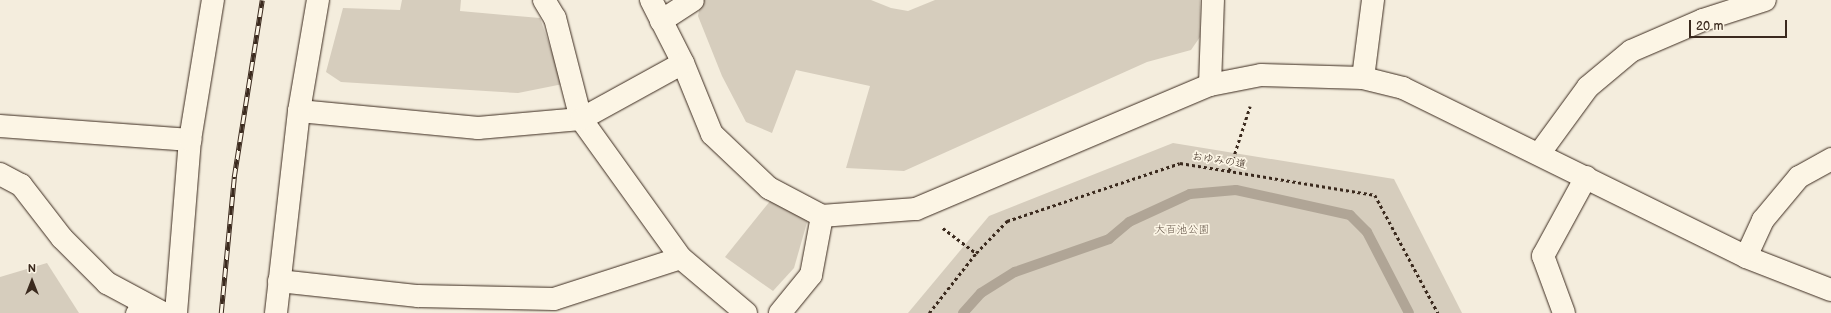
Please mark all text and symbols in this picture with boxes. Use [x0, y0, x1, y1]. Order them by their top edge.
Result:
scale bar [1691, 12, 1789, 38]
text: 20 m [1696, 19, 1723, 34]
street label: おゆみの道 [1191, 150, 1247, 172]
park label: 大百池公園 [1155, 223, 1209, 237]
north arrow [12, 261, 52, 301]
text: N [28, 262, 36, 275]

